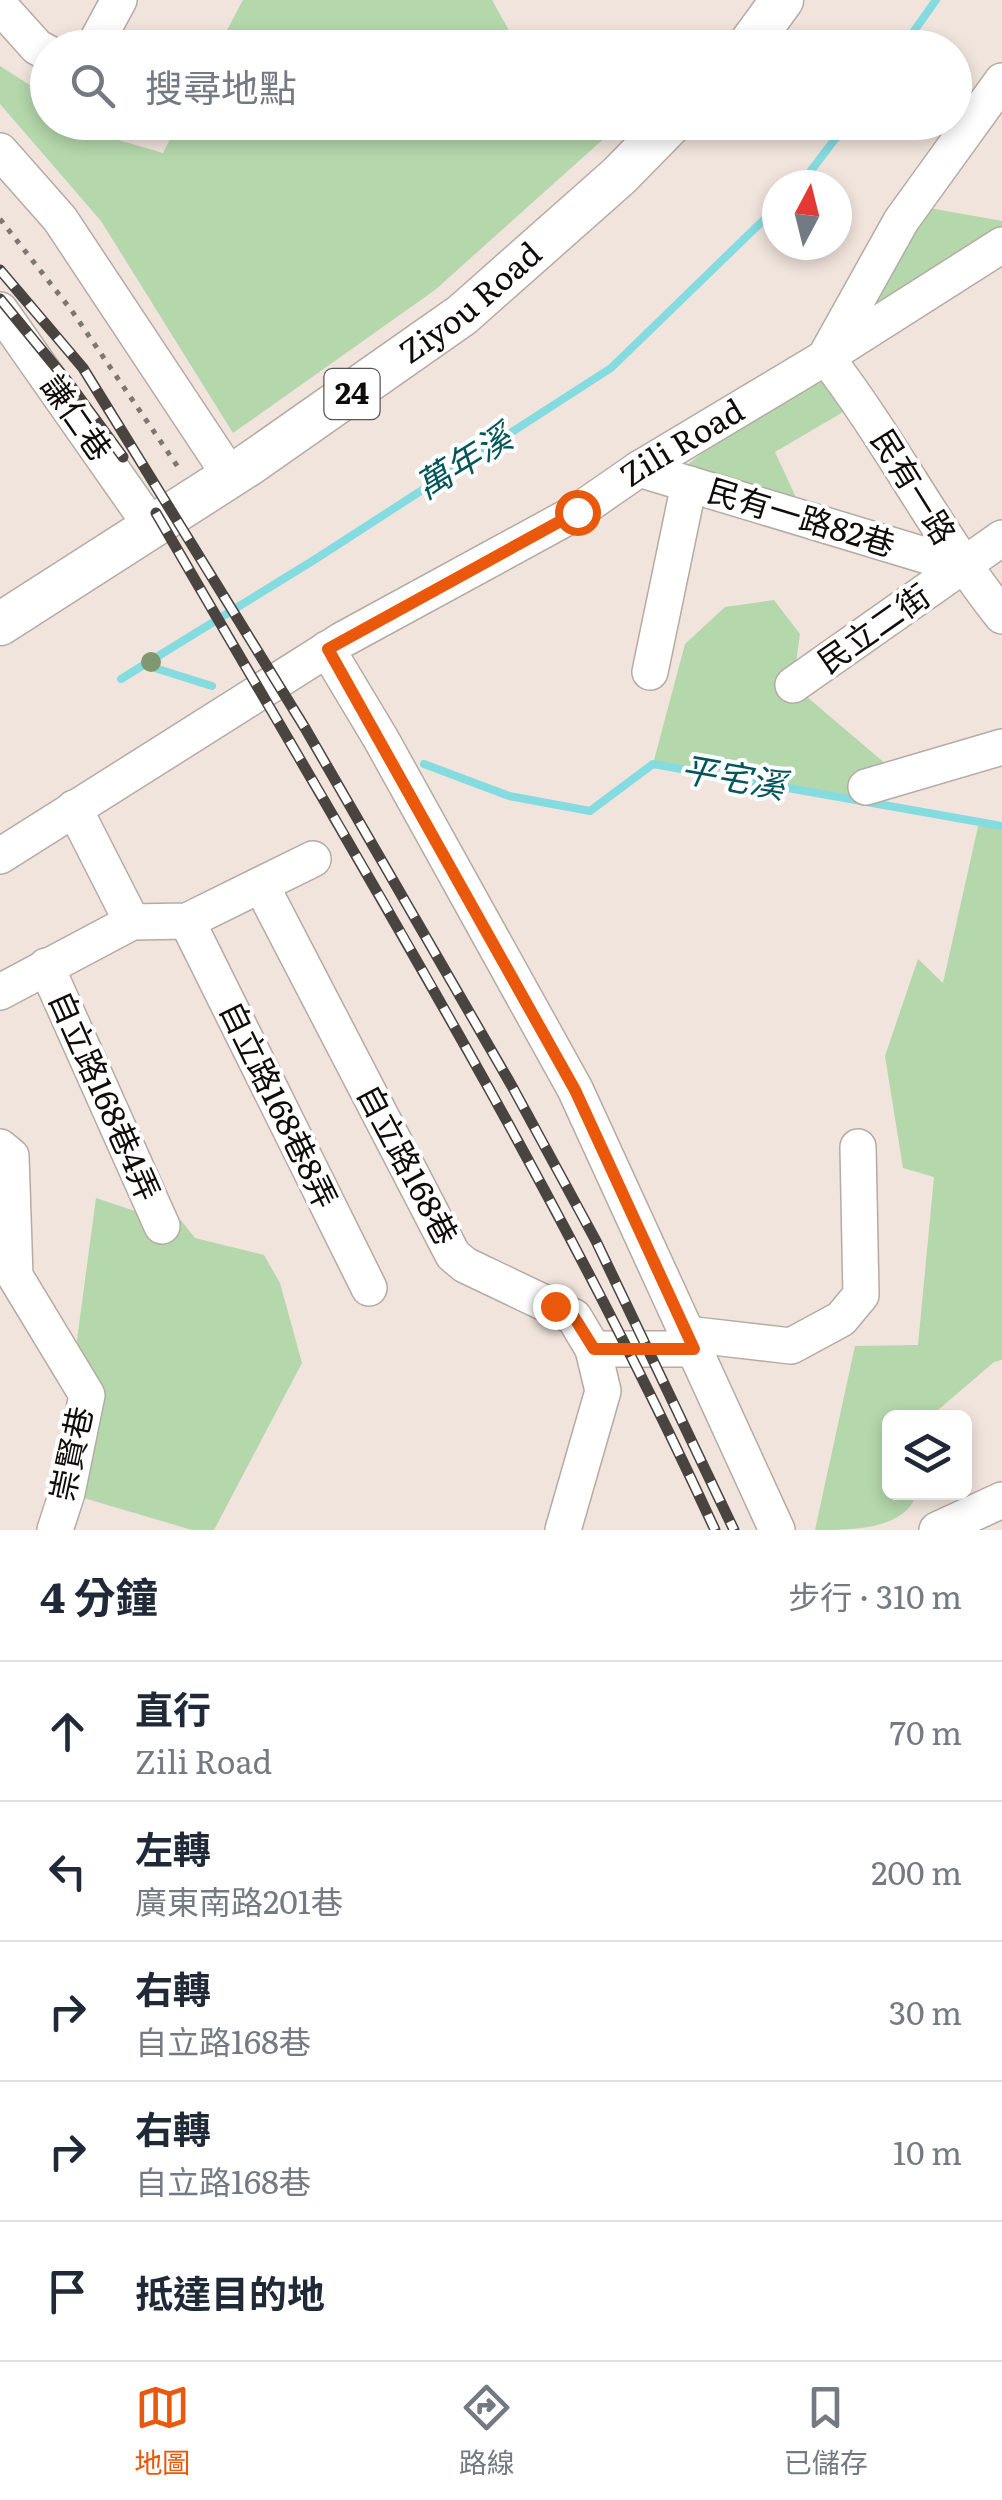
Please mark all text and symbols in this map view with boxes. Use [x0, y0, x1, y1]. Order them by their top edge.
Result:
search box [30, 30, 972, 140]
text: 搜尋地點 [145, 57, 297, 114]
icon: search [65, 58, 120, 113]
north arrow [762, 170, 852, 260]
street label: Ziyou Road [388, 229, 551, 373]
street label: 謙仁巷 [31, 363, 126, 469]
road number: 24 [324, 369, 380, 419]
street label: Zili Road [609, 385, 752, 497]
water label: 萬年溪 [404, 407, 525, 509]
street label: 民有一路 [861, 418, 970, 552]
street label: 民有一路82巷 [702, 464, 901, 566]
route start [555, 490, 601, 536]
street label: 民立二街 [806, 570, 938, 683]
water label: 平宅溪 [677, 740, 795, 811]
street label: 自立路168巷4弄 [39, 982, 175, 1208]
street label: 自立路168巷8弄 [210, 992, 352, 1216]
street label: 自立路168巷 [347, 1075, 472, 1252]
route end [533, 1284, 579, 1330]
street label: 崇賢巷 [36, 1401, 103, 1505]
map controls [882, 1410, 972, 1500]
button: layers [882, 1410, 972, 1500]
text: 4 分鐘 [40, 1564, 158, 1626]
text: 步行 · 310 m [788, 1571, 962, 1619]
text: 直行 [135, 1679, 211, 1736]
icon: ahead [40, 1704, 95, 1759]
text: 70 m [890, 1707, 962, 1755]
text: Zili Road [135, 1736, 272, 1784]
text: 左轉 [135, 1819, 211, 1876]
icon: left [40, 1844, 95, 1899]
text: 200 m [871, 1847, 962, 1895]
text: 廣東南路201巷 [135, 1876, 343, 1924]
text: 右轉 [135, 1959, 211, 2016]
icon: right [40, 1984, 95, 2039]
text: 30 m [889, 1987, 962, 2035]
text: 自立路168巷 [135, 2016, 311, 2064]
text: 右轉 [135, 2099, 211, 2156]
icon: right [40, 2124, 95, 2179]
text: 10 m [893, 2127, 962, 2175]
text: 自立路168巷 [135, 2156, 311, 2204]
text: 抵達目的地 [135, 2263, 325, 2320]
icon: arrive [40, 2264, 95, 2319]
tab: 地圖 [134, 2380, 190, 2482]
tab: 路線 [459, 2380, 515, 2482]
tab: 已儲存 [784, 2380, 868, 2482]

